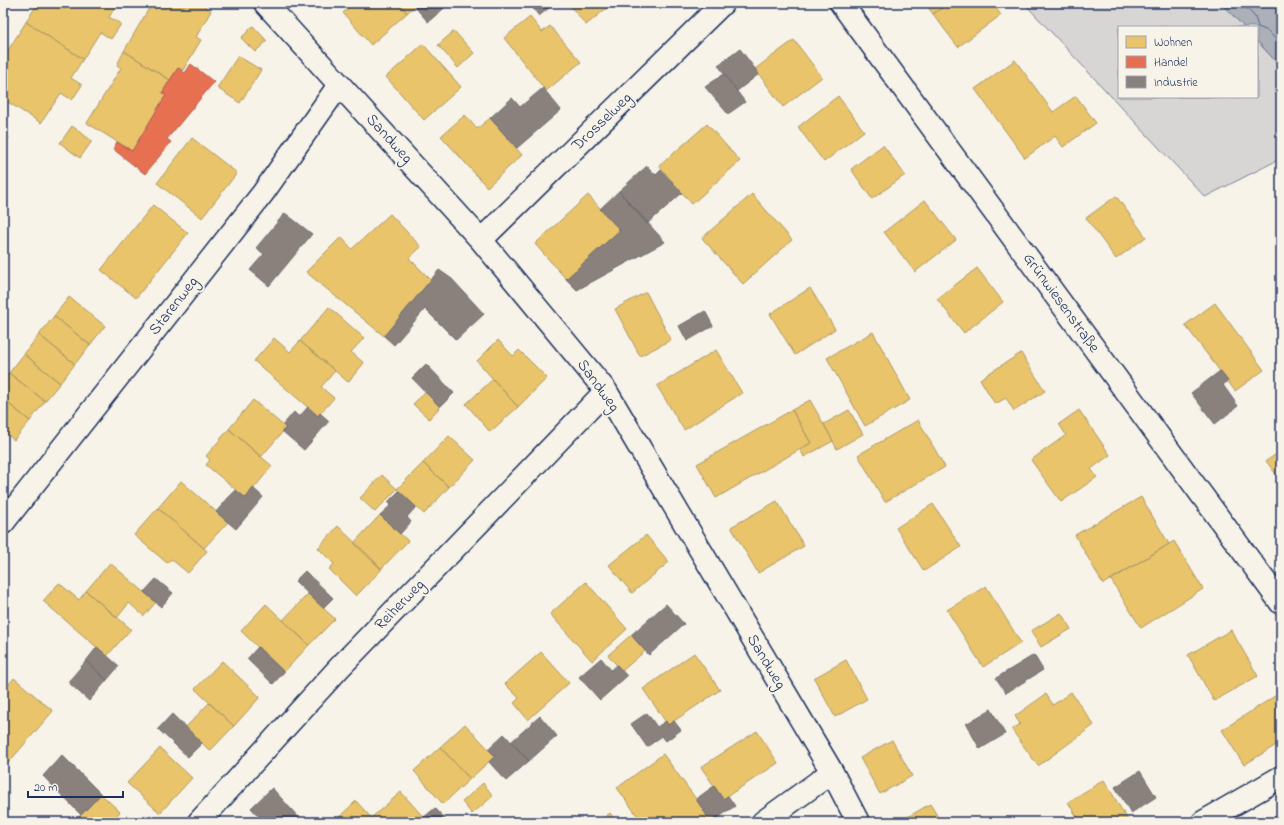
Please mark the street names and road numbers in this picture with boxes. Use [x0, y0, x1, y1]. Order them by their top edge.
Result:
street label: Drosselweg [566, 87, 638, 158]
street label: Sandweg [360, 108, 418, 170]
street label: Grünwiesenstraße [1016, 248, 1106, 359]
street label: Starenweg [143, 271, 205, 341]
street label: Sandweg [570, 354, 626, 418]
street label: Reiherweg [369, 574, 431, 636]
street label: Sandweg [740, 630, 792, 694]

